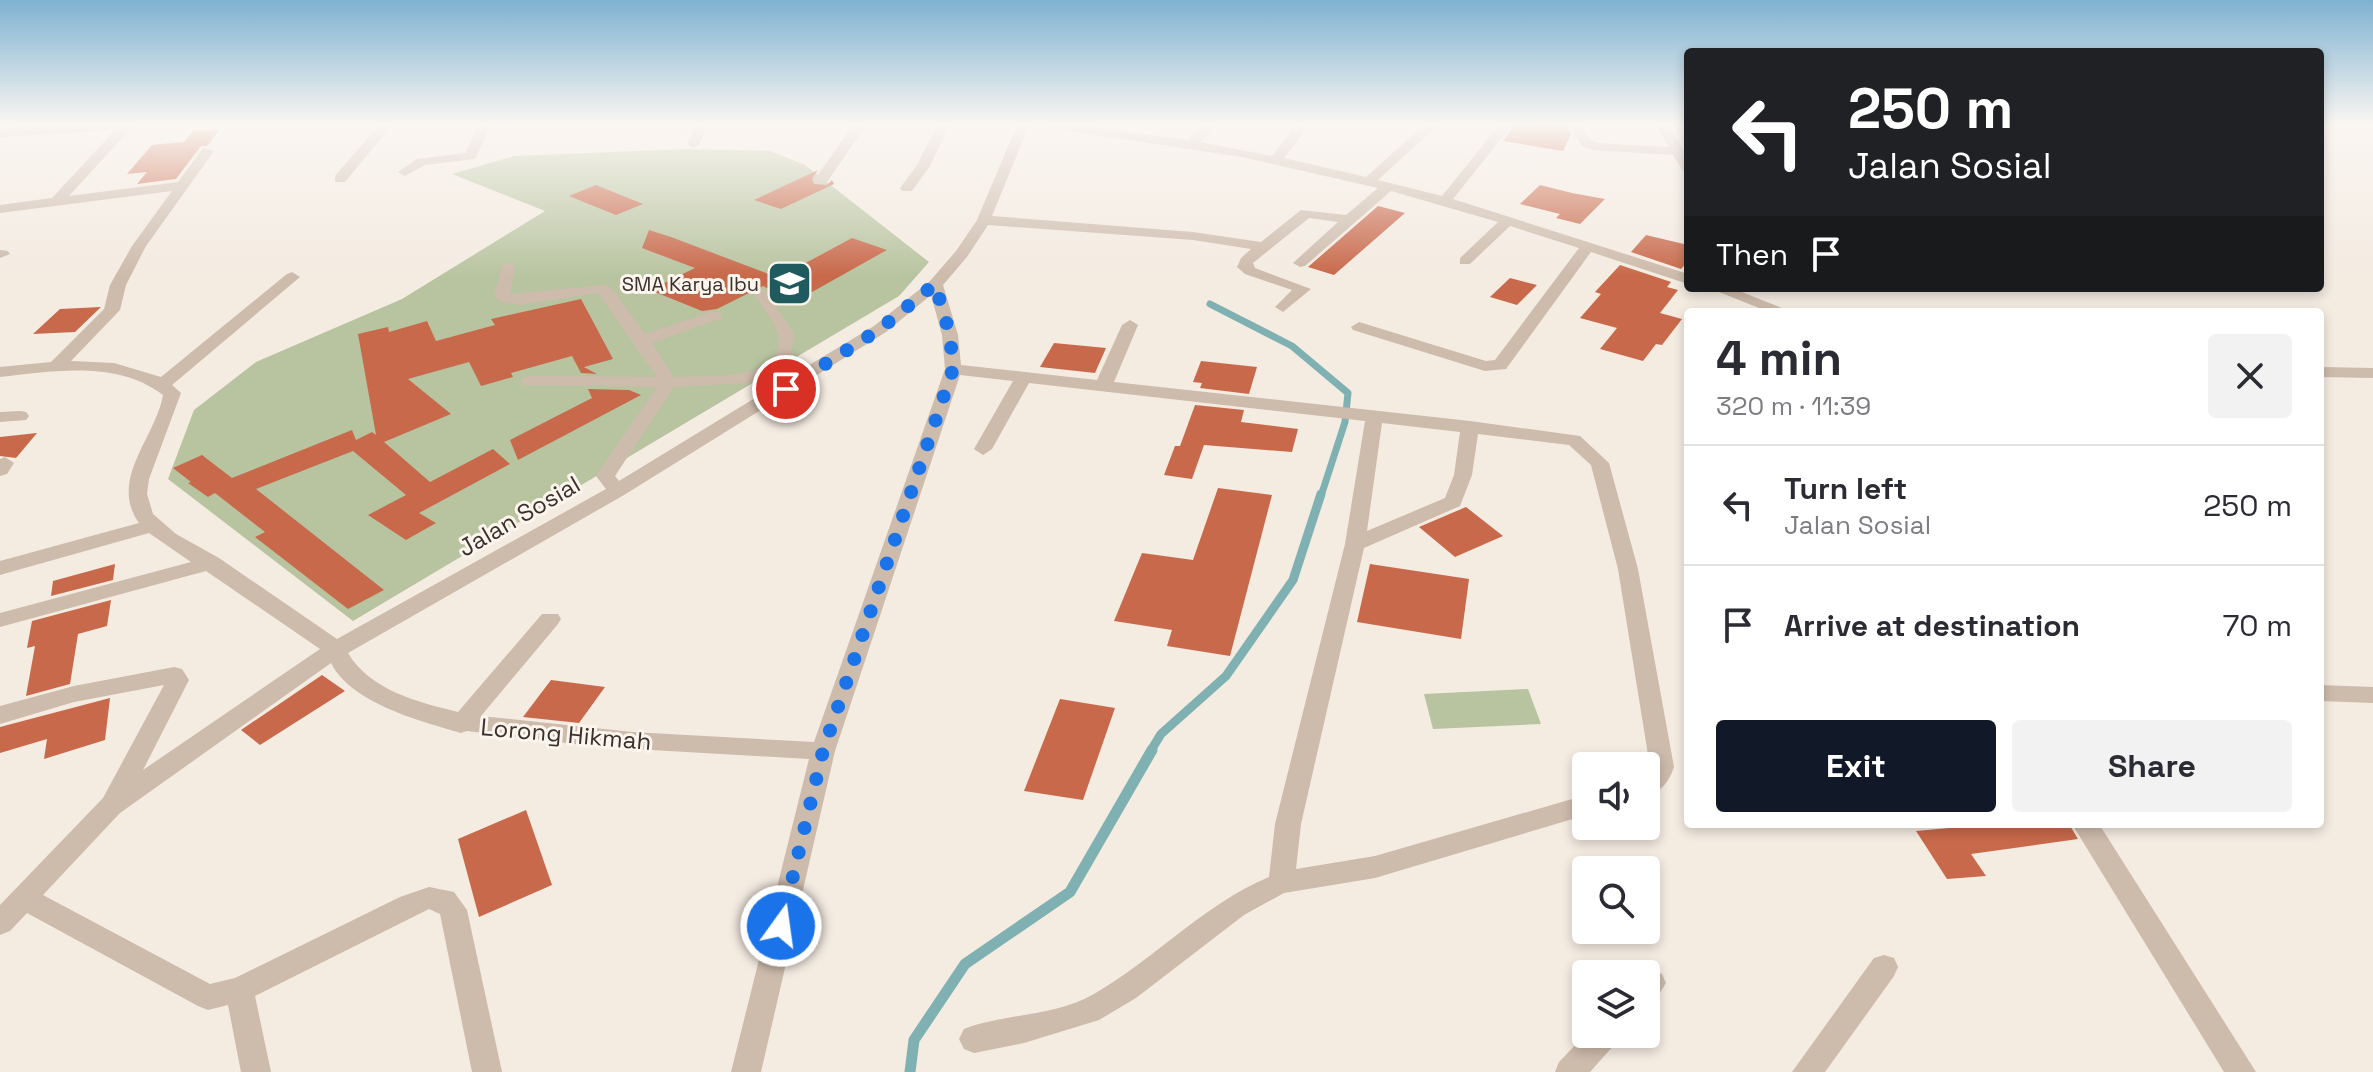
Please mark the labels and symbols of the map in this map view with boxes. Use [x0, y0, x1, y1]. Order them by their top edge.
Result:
school or university icon: SMA Karya Ibu [766, 260, 814, 308]
place label: SMA Karya Ibu [622, 271, 759, 297]
pin [752, 355, 820, 423]
street label: Jalan Sosial [452, 469, 586, 563]
street label: Lorong Hikmah [479, 711, 653, 757]
position arrow [739, 884, 823, 968]

